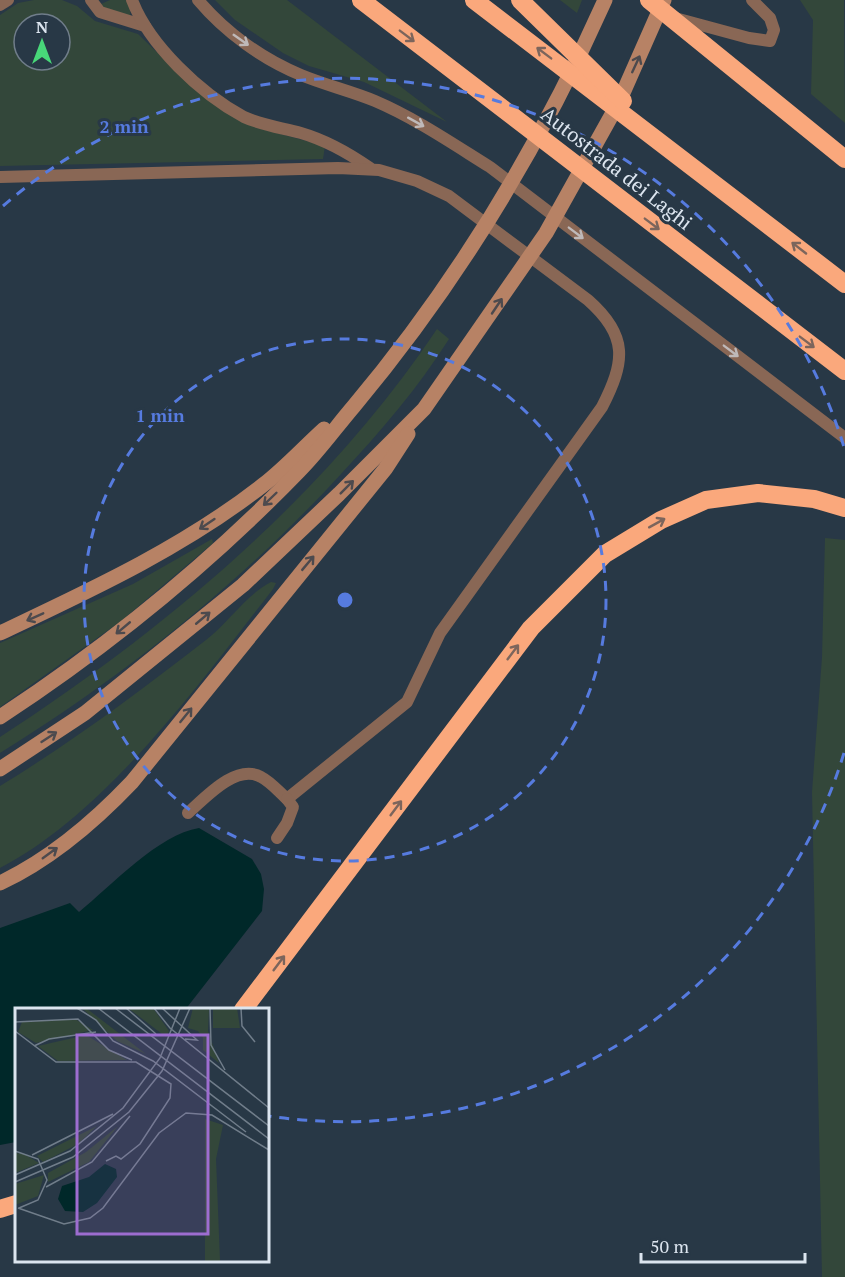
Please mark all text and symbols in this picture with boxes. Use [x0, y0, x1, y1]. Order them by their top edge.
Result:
north arrow [12, 12, 72, 72]
text: N [36, 16, 48, 38]
one-way arrow [399, 29, 415, 42]
one-way arrow [232, 34, 248, 46]
one-way arrow [536, 46, 552, 59]
one-way arrow [631, 56, 642, 74]
street label: Autostrada dei Laghi [536, 100, 698, 236]
text: 2 min [99, 114, 149, 138]
one-way arrow [407, 116, 424, 128]
one-way arrow [644, 218, 660, 230]
one-way arrow [568, 227, 584, 239]
one-way arrow [791, 242, 807, 255]
one-way arrow [491, 298, 503, 314]
one-way arrow [799, 336, 815, 349]
one-way arrow [723, 345, 739, 358]
text: 1 min [135, 403, 185, 427]
one-way arrow [340, 479, 354, 494]
one-way arrow [262, 492, 277, 507]
one-way arrow [648, 517, 665, 529]
one-way arrow [199, 518, 215, 530]
one-way arrow [301, 556, 315, 571]
centre of rings [335, 590, 355, 610]
one-way arrow [27, 611, 45, 623]
one-way arrow [195, 611, 210, 625]
one-way arrow [116, 621, 132, 634]
one-way arrow [507, 644, 520, 660]
one-way arrow [179, 707, 192, 723]
one-way arrow [40, 731, 57, 743]
one-way arrow [390, 800, 402, 816]
one-way arrow [41, 847, 57, 859]
one-way arrow [272, 956, 285, 972]
inset map [15, 1008, 268, 1262]
scale bar [641, 1226, 804, 1264]
text: 50 m [650, 1234, 690, 1258]

